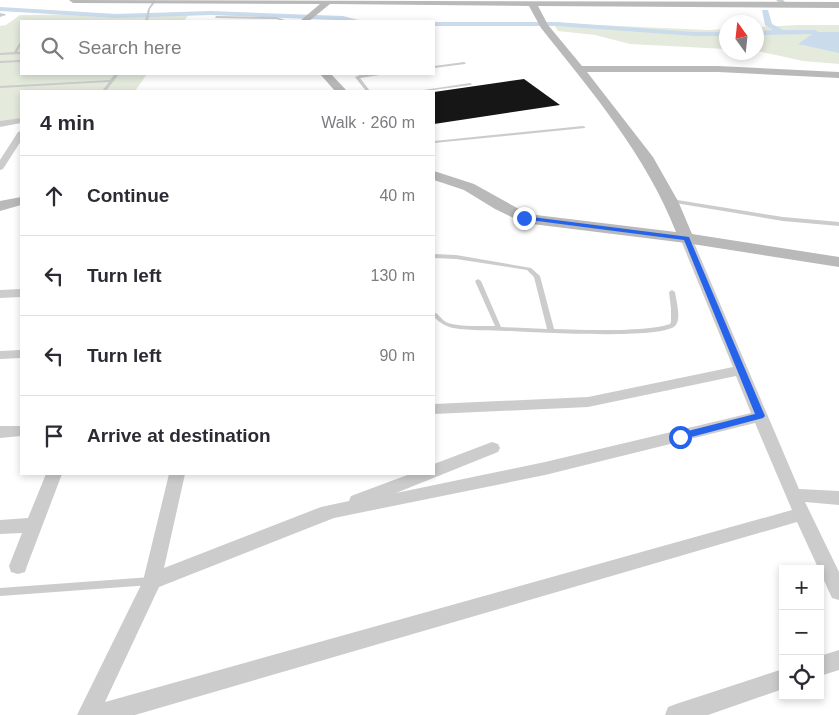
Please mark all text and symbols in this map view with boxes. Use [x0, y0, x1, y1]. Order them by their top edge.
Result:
north arrow [719, 15, 764, 60]
search box [20, 20, 435, 75]
icon: search [38, 34, 66, 62]
text: Search here [78, 37, 182, 58]
text: 4 min [40, 111, 95, 134]
text: Walk · 260 m [321, 114, 415, 131]
icon: ahead [40, 182, 68, 210]
text: Continue [87, 185, 169, 206]
text: 40 m [379, 187, 415, 204]
route end [513, 207, 536, 230]
icon: left [40, 262, 68, 290]
text: Turn left [87, 265, 162, 286]
text: 130 m [371, 267, 415, 284]
icon: left [40, 342, 68, 370]
text: Turn left [87, 345, 162, 366]
text: 90 m [379, 347, 415, 364]
icon: arrive [40, 422, 68, 450]
text: Arrive at destination [87, 425, 271, 446]
route start [669, 426, 692, 449]
map controls [779, 565, 824, 700]
button: + [779, 565, 824, 610]
button: − [779, 610, 824, 655]
button: locate [779, 655, 824, 700]

